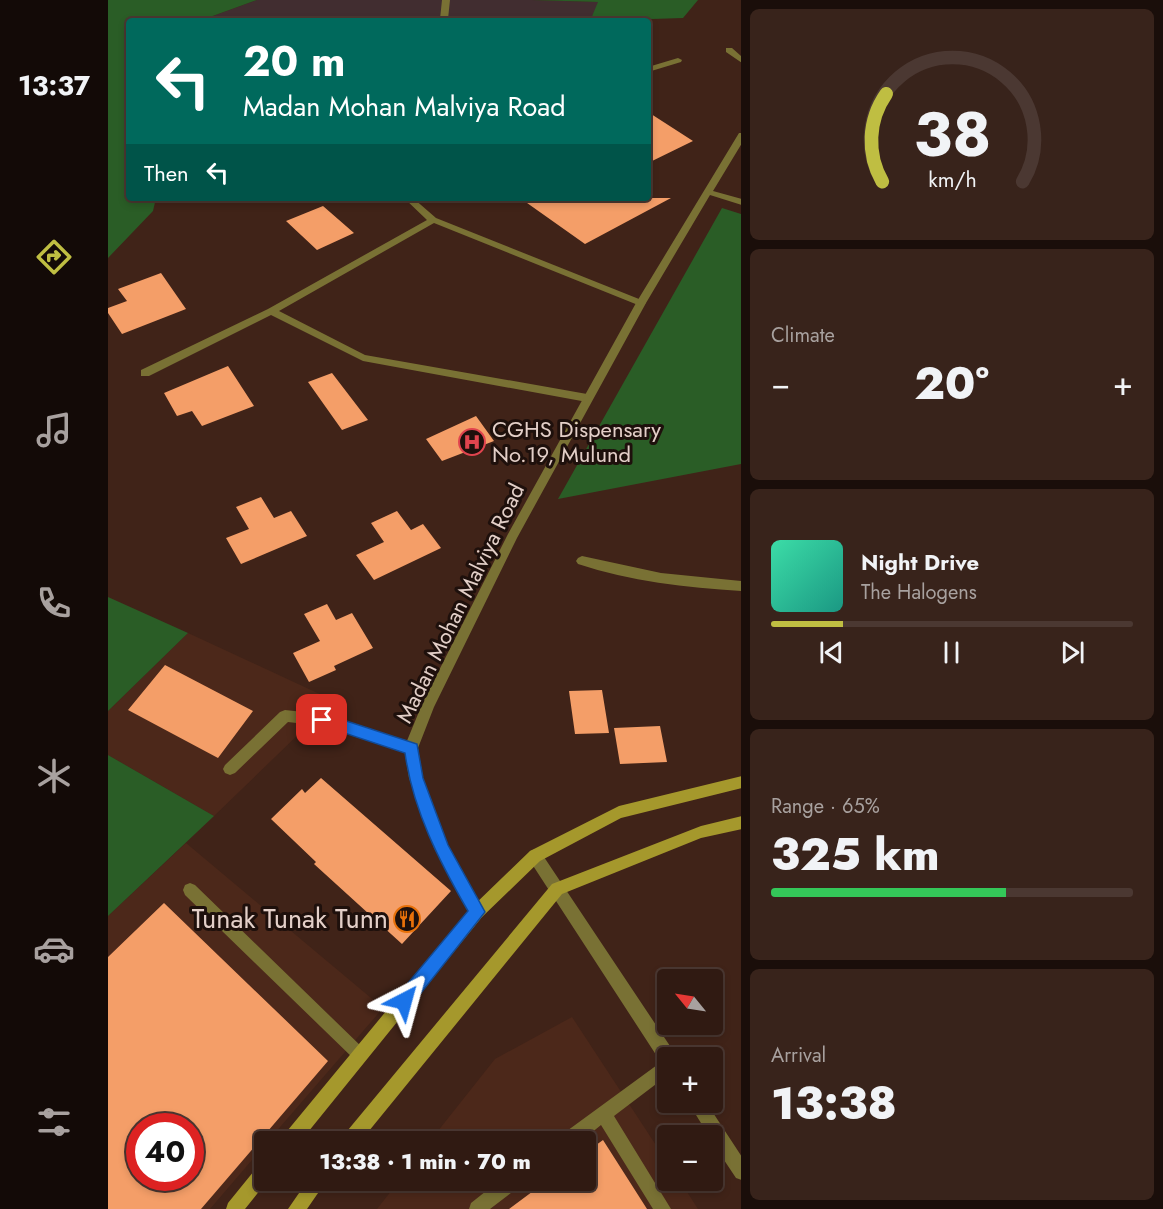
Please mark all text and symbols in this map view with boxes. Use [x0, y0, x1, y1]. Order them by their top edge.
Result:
text: 20 m [243, 31, 345, 92]
icon: left [144, 42, 222, 120]
text: 13:37 [18, 66, 90, 105]
text: Madan Mohan Malviya Road [243, 87, 566, 126]
text: 38 [913, 89, 991, 179]
icon: left [201, 156, 234, 189]
text: Then [144, 157, 189, 189]
text: km/h [928, 164, 976, 195]
icon: directions [33, 236, 75, 278]
text: Climate [771, 321, 835, 350]
text: 20° [914, 351, 989, 416]
text: − [771, 360, 790, 407]
text: + [1113, 360, 1133, 407]
icon: music [33, 409, 75, 451]
place label: CGHS Dispensary No.19, Mulund [492, 413, 661, 470]
hospital icon: CGHS Dispensary No.19, Mulund [457, 427, 487, 457]
street label: Madan Mohan Malviya Road [388, 478, 532, 728]
text: Night Drive [861, 546, 979, 578]
text: The Halogens [861, 578, 977, 607]
icon: phone [33, 582, 75, 624]
icon: previous [815, 636, 848, 669]
icon: pause [935, 636, 968, 669]
icon: next [1056, 636, 1089, 669]
pin [296, 694, 347, 745]
icon: arrive [305, 703, 338, 736]
icon: climate [33, 755, 75, 797]
text: Range · 65% [771, 792, 880, 821]
text: 325 km [771, 822, 939, 887]
place label: Tunak Tunak Tunn [192, 899, 388, 938]
restaurant icon: Tunak Tunak Tunn [392, 904, 422, 934]
icon: car [33, 928, 75, 970]
position arrow [372, 969, 436, 1033]
north arrow [657, 969, 723, 1035]
map controls [657, 969, 723, 1191]
text: Arrival [771, 1041, 826, 1070]
button: + [657, 1047, 723, 1113]
text: 13:38 [771, 1071, 897, 1136]
icon: filters [33, 1101, 75, 1143]
speed limit sign: 40 [126, 1113, 204, 1191]
button: − [657, 1125, 723, 1191]
text: 13:38 · 1 min · 70 m [319, 1145, 531, 1177]

